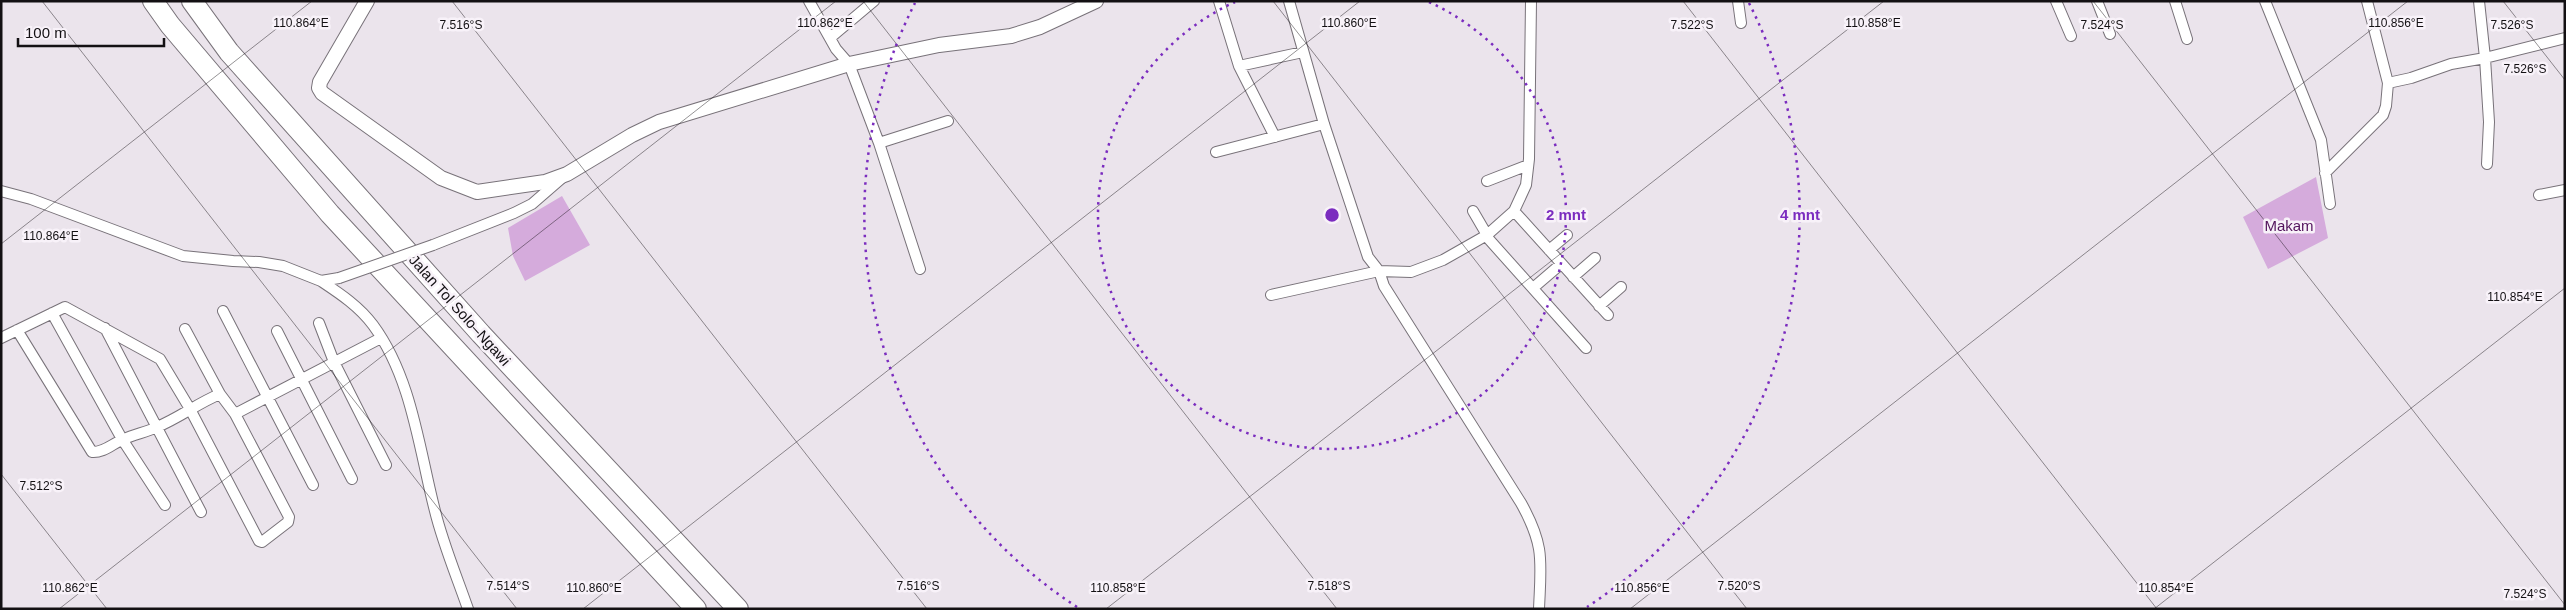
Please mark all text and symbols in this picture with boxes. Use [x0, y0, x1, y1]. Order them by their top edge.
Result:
scale bar [18, 15, 164, 47]
text: 110.864°E [273, 16, 329, 30]
text: 110.862°E [797, 16, 853, 30]
text: 110.860°E [1321, 16, 1377, 30]
text: 110.858°E [1845, 16, 1901, 30]
text: 110.856°E [2368, 16, 2424, 30]
text: 7.516°S [440, 18, 482, 32]
text: 7.522°S [1671, 18, 1713, 32]
text: 7.524°S [2081, 18, 2123, 32]
text: 7.526°S [2491, 18, 2533, 32]
text: 100 m [25, 24, 67, 41]
text: 7.526°S [2504, 62, 2546, 76]
centre of rings [1323, 206, 1341, 224]
text: 2 mnt [1546, 206, 1586, 223]
text: 4 mnt [1780, 206, 1820, 223]
park label: Makam [2264, 217, 2314, 234]
text: 110.864°E [23, 229, 79, 243]
street label: Jalan Tol Solo–Ngawi [406, 251, 514, 369]
text: 110.854°E [2487, 290, 2543, 304]
text: 7.512°S [20, 479, 62, 493]
text: 7.514°S [487, 579, 529, 593]
text: 7.516°S [897, 579, 939, 593]
text: 7.518°S [1308, 579, 1350, 593]
text: 7.520°S [1718, 579, 1760, 593]
text: 110.862°E [42, 581, 98, 595]
text: 110.860°E [566, 581, 622, 595]
text: 110.858°E [1090, 581, 1146, 595]
text: 110.856°E [1614, 581, 1670, 595]
text: 110.854°E [2138, 581, 2194, 595]
text: 7.524°S [2504, 587, 2546, 601]

